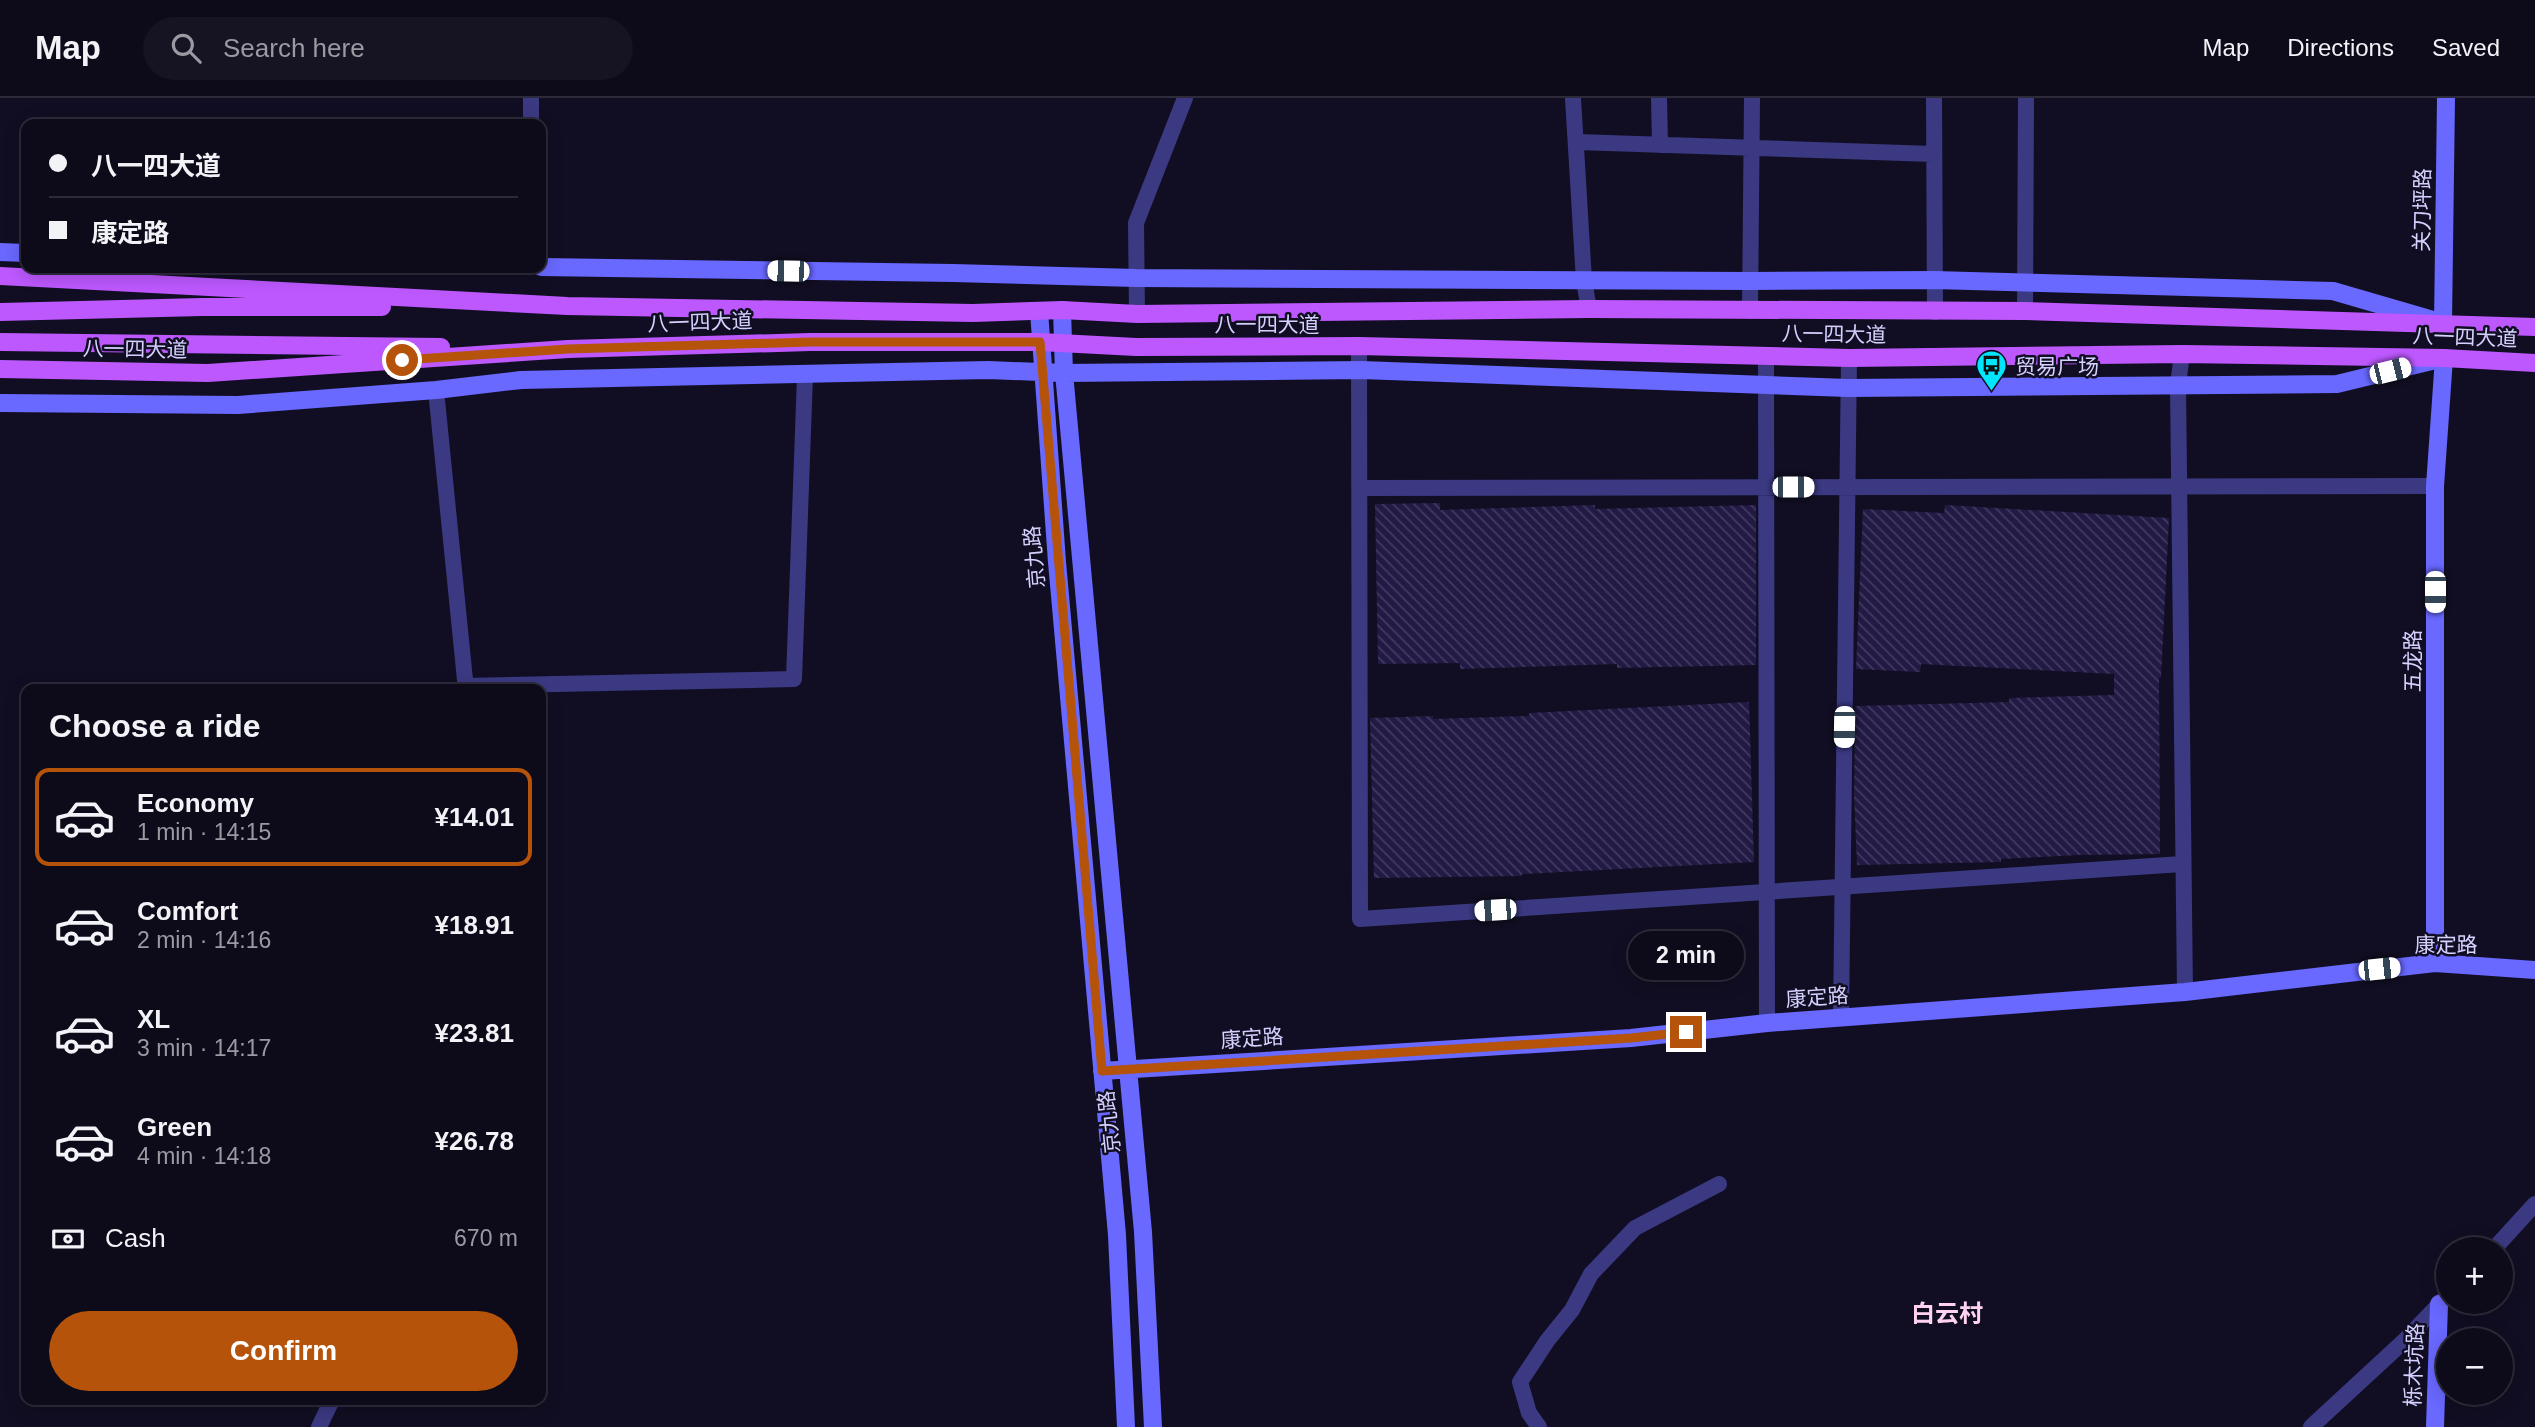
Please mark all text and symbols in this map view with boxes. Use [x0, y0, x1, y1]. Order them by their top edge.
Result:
search box [143, 17, 633, 80]
text: Map [35, 29, 101, 66]
icon: search [167, 29, 205, 67]
text: Search here [223, 33, 365, 63]
text: Map [2203, 34, 2249, 61]
text: Directions [2287, 34, 2394, 61]
text: Saved [2432, 34, 2500, 61]
text: 八一四大道 [91, 151, 221, 181]
street label: 关刀坪路 [2410, 168, 2434, 252]
text: 康定路 [91, 218, 169, 248]
car [767, 260, 810, 282]
street label: 八一四大道 [647, 309, 753, 335]
street label: 八一四大道 [1215, 313, 1320, 336]
street label: 八一四大道 [1781, 322, 1887, 346]
street label: 八一四大道 [2412, 324, 2518, 350]
street label: 八一四大道 [82, 337, 188, 361]
route start [386, 344, 418, 376]
bus stop icon: 贸易广场 [1975, 349, 2009, 393]
place label: 贸易广场 [2015, 355, 2099, 378]
car [2368, 356, 2413, 386]
car [1773, 477, 1815, 498]
street label: 京九路 [1020, 525, 1048, 589]
car [2425, 571, 2446, 613]
street label: 五龙路 [2401, 630, 2424, 693]
car [1834, 706, 1855, 748]
text: Choose a ride [49, 708, 261, 744]
icon: car [53, 786, 116, 849]
text: Economy [137, 788, 254, 818]
text: ¥14.01 [434, 802, 514, 832]
text: 1 min · 14:15 [137, 819, 271, 845]
icon: car [53, 894, 116, 957]
text: Comfort [137, 896, 238, 926]
car [1474, 898, 1517, 922]
text: ¥18.91 [434, 910, 514, 940]
text: 2 min · 14:16 [137, 927, 271, 953]
callout: 2 min [1628, 930, 1744, 979]
street label: 康定路 [2415, 933, 2478, 956]
text: 2 min [1656, 942, 1716, 968]
car [2358, 956, 2401, 982]
street label: 康定路 [1785, 983, 1849, 1011]
icon: car [53, 1002, 116, 1065]
text: XL [137, 1004, 170, 1034]
route end [1670, 1016, 1702, 1048]
text: ¥23.81 [434, 1018, 514, 1048]
street label: 康定路 [1220, 1024, 1284, 1052]
text: 3 min · 14:17 [137, 1035, 271, 1061]
street label: 京九路 [1094, 1089, 1124, 1155]
icon: car [53, 1110, 116, 1173]
text: Green [137, 1112, 212, 1142]
text: ¥26.78 [434, 1126, 514, 1156]
text: 4 min · 14:18 [137, 1143, 271, 1169]
icon: cash [49, 1220, 87, 1258]
text: Cash [105, 1223, 166, 1253]
text: 670 m [454, 1225, 518, 1251]
map controls [2436, 1237, 2513, 1405]
button: + [2436, 1237, 2513, 1314]
district label: 白云村 [1911, 1300, 1983, 1327]
button: Confirm [49, 1311, 518, 1391]
street label: 栎木坑路 [2401, 1323, 2427, 1407]
button: − [2436, 1328, 2513, 1405]

